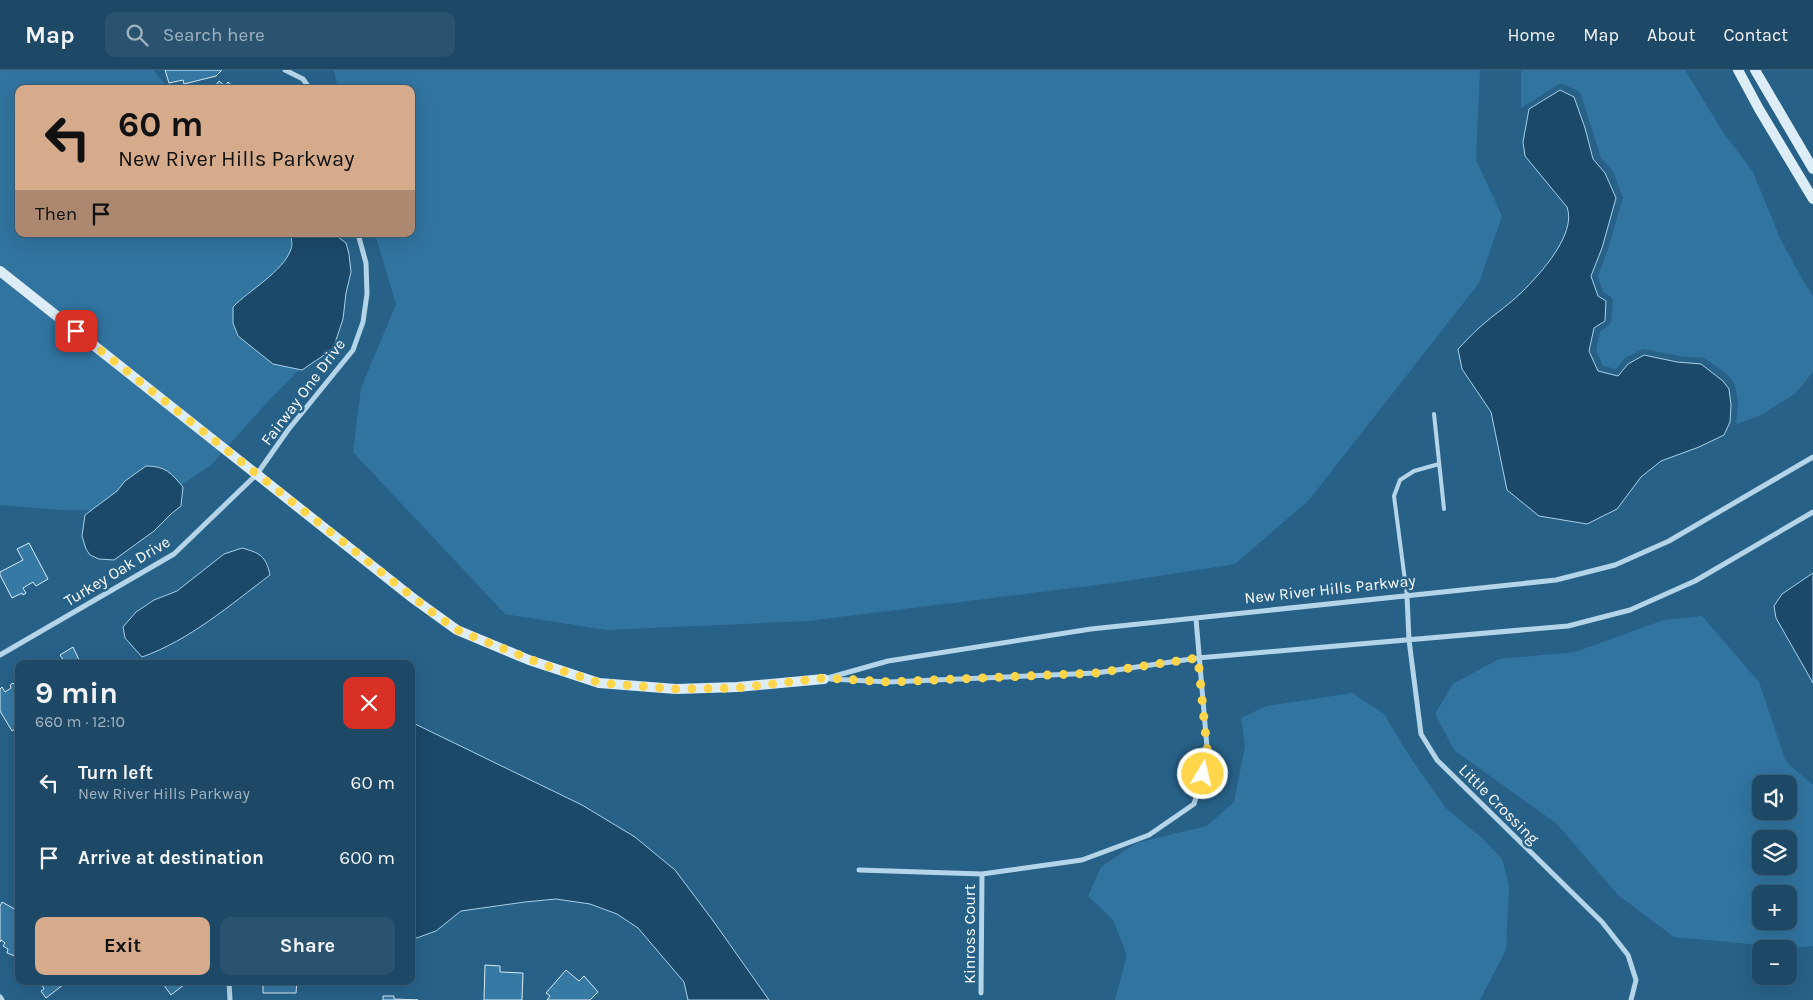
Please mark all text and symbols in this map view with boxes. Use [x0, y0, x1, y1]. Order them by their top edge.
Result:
search box [105, 12, 455, 57]
text: Map [25, 21, 75, 49]
icon: search [123, 21, 151, 49]
text: Search here [163, 24, 265, 46]
text: Home [1507, 24, 1555, 46]
text: Map [1583, 24, 1619, 46]
text: About [1647, 24, 1696, 46]
text: Contact [1724, 24, 1788, 46]
text: 60 m [118, 104, 203, 145]
icon: left [35, 105, 100, 170]
text: New River Hills Parkway [118, 146, 354, 172]
icon: arrive [87, 200, 115, 228]
text: Then [35, 203, 77, 225]
pin [55, 310, 97, 352]
icon: arrive [62, 317, 90, 345]
street label: Fairway One Drive [257, 335, 349, 449]
street label: Turkey Oak Drive [61, 532, 173, 610]
street label: New River Hills Parkway [1244, 571, 1417, 607]
text: 9 min [35, 675, 118, 711]
button: close [343, 677, 395, 729]
text: 660 m · 12:10 [35, 712, 125, 731]
position arrow [1176, 747, 1228, 799]
street label: Little Crossing [1455, 760, 1543, 848]
text: Turn left [78, 762, 153, 784]
icon: left [35, 769, 63, 797]
text: 60 m [351, 772, 395, 794]
map controls [1752, 775, 1797, 985]
button: sound [1752, 775, 1797, 820]
text: New River Hills Parkway [78, 784, 250, 803]
button: layers [1752, 830, 1797, 875]
icon: arrive [35, 844, 63, 872]
text: Arrive at destination [78, 847, 264, 869]
text: 600 m [339, 847, 395, 869]
street label: Kinross Court [960, 884, 979, 984]
button: + [1752, 885, 1797, 930]
button: Exit [35, 917, 210, 975]
button: Share [220, 917, 395, 975]
button: − [1752, 940, 1797, 985]

